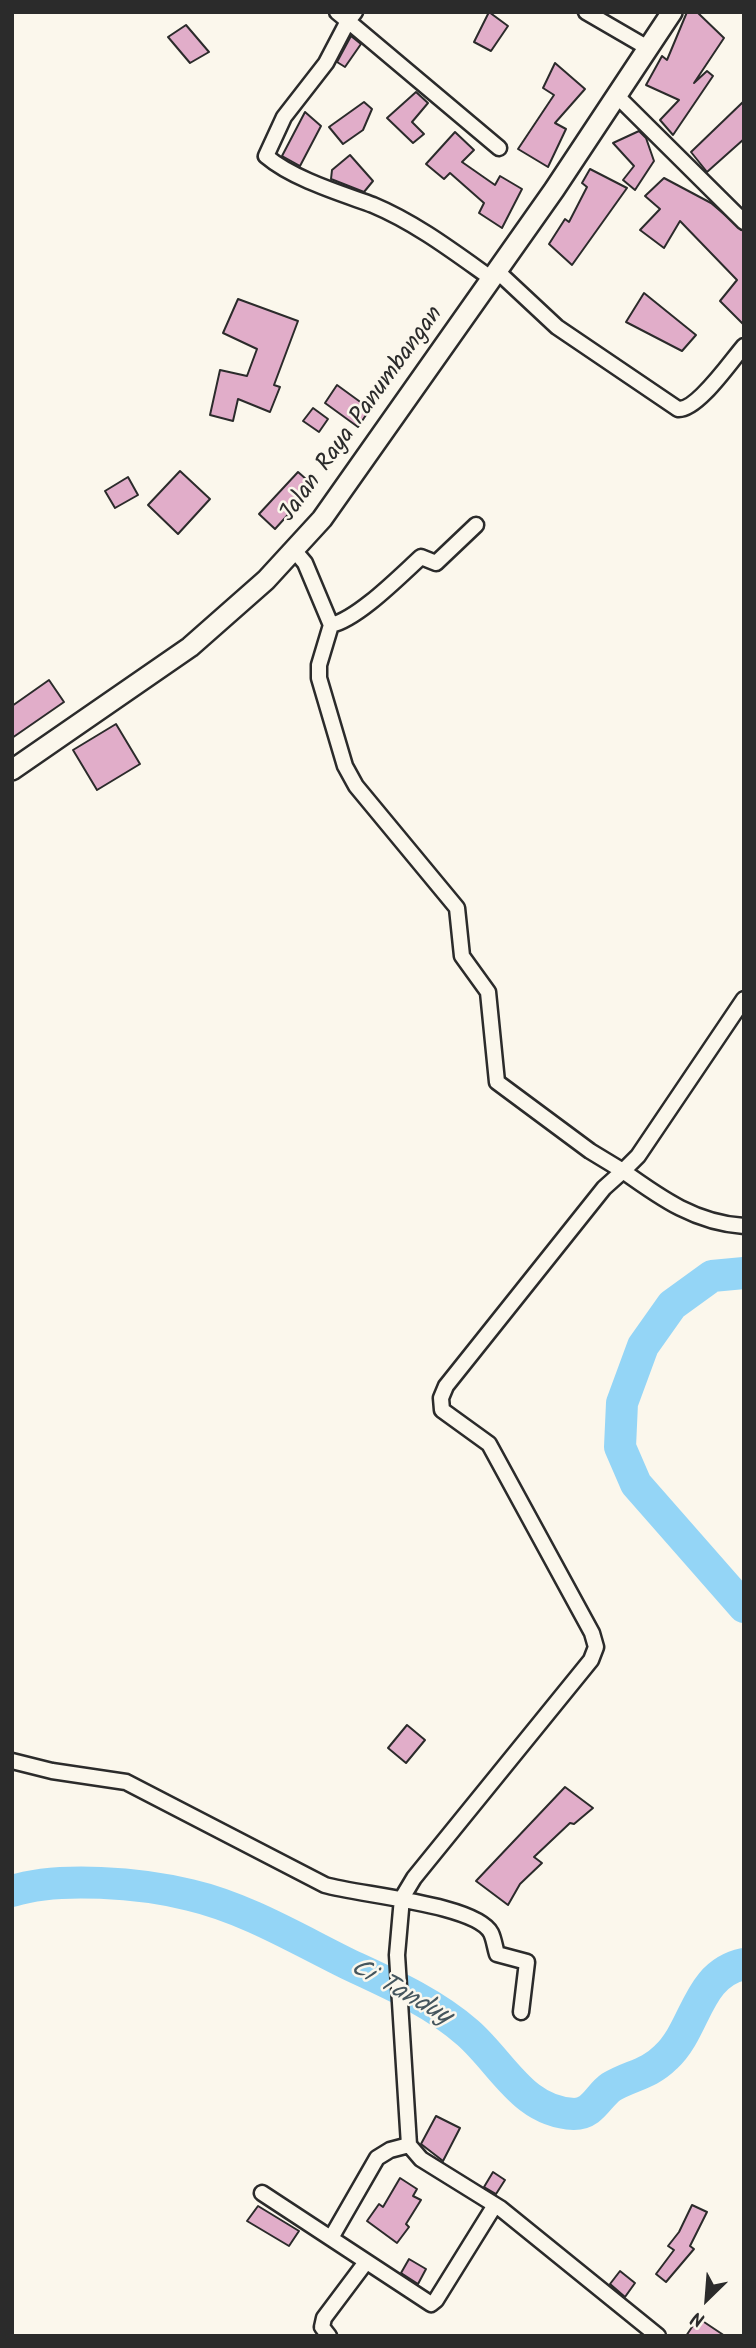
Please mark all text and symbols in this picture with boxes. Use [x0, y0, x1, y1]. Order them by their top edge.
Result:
street label: Jalan Raya Panumbangan [275, 302, 451, 528]
water label: Ci Tanduy [344, 1954, 456, 2034]
north arrow [672, 2264, 742, 2334]
text: N [686, 2302, 710, 2334]

